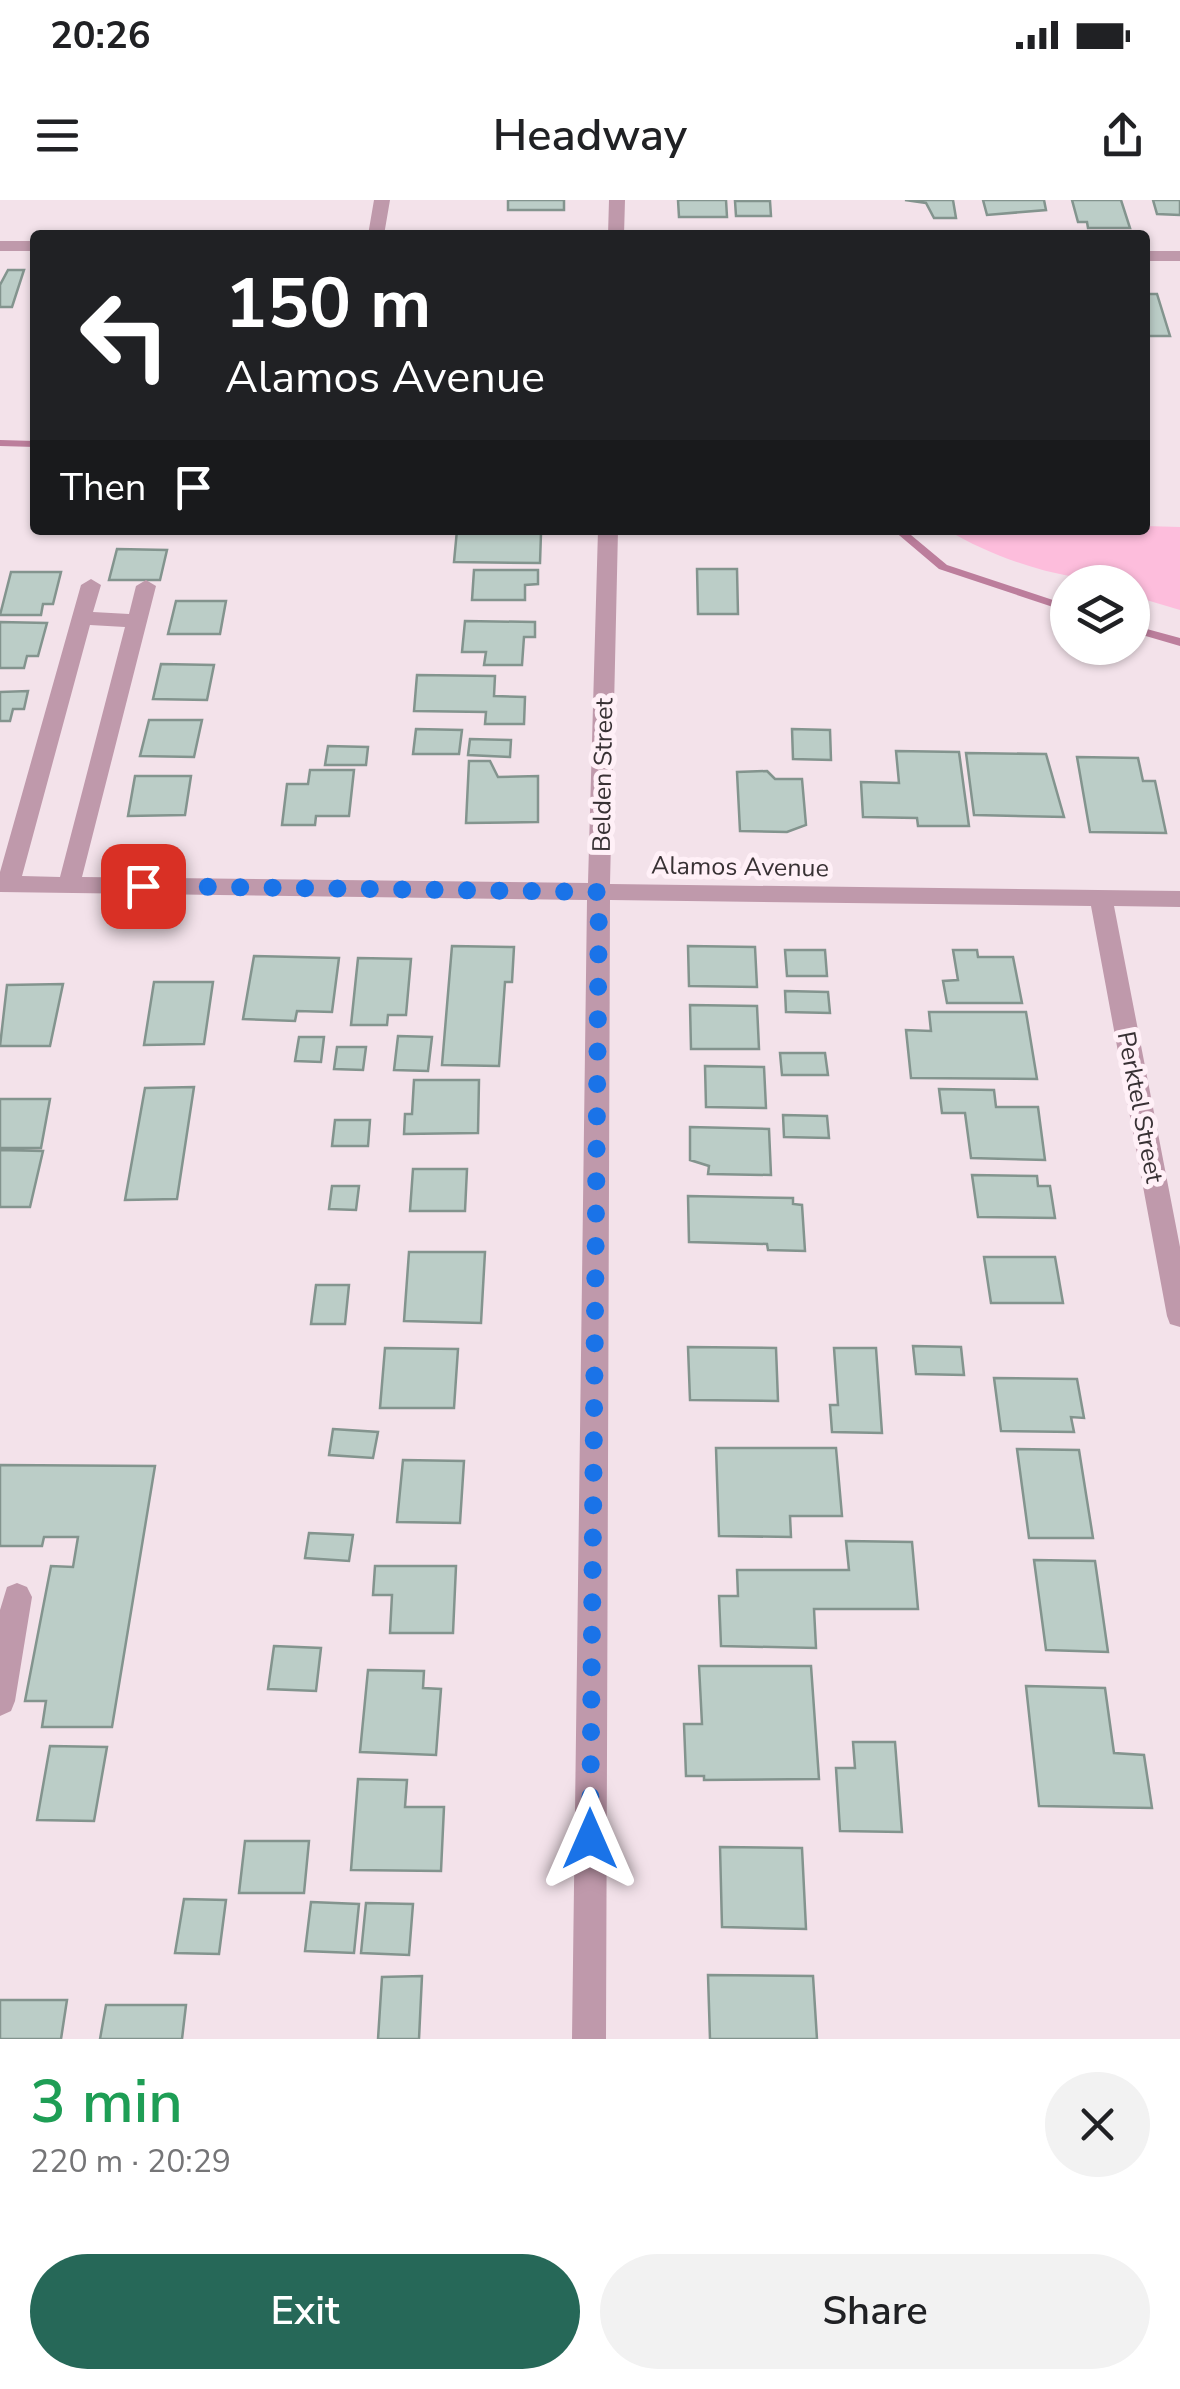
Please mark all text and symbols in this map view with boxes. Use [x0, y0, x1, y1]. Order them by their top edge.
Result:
text: 20:26 [50, 10, 151, 61]
text: Headway [493, 105, 687, 166]
icon: menu [30, 108, 85, 163]
icon: share [1095, 108, 1150, 163]
text: 150 m [225, 256, 431, 352]
icon: left [60, 270, 190, 400]
text: Alamos Avenue [225, 347, 545, 408]
icon: arrive [166, 460, 221, 515]
text: Then [60, 462, 146, 513]
map controls [1050, 565, 1150, 665]
button: layers [1050, 565, 1150, 665]
street label: Belden Street [585, 697, 621, 852]
pin [101, 844, 186, 929]
street label: Alamos Avenue [651, 848, 829, 886]
icon: arrive [116, 859, 171, 914]
street label: Perktel Street [1109, 1029, 1171, 1186]
position arrow [538, 1787, 642, 1891]
text: 3 min [30, 2061, 183, 2143]
button: close [1045, 2072, 1150, 2177]
text: 220 m · 20:29 [30, 2140, 231, 2183]
button: Exit [30, 2254, 580, 2369]
button: Share [600, 2254, 1150, 2369]

